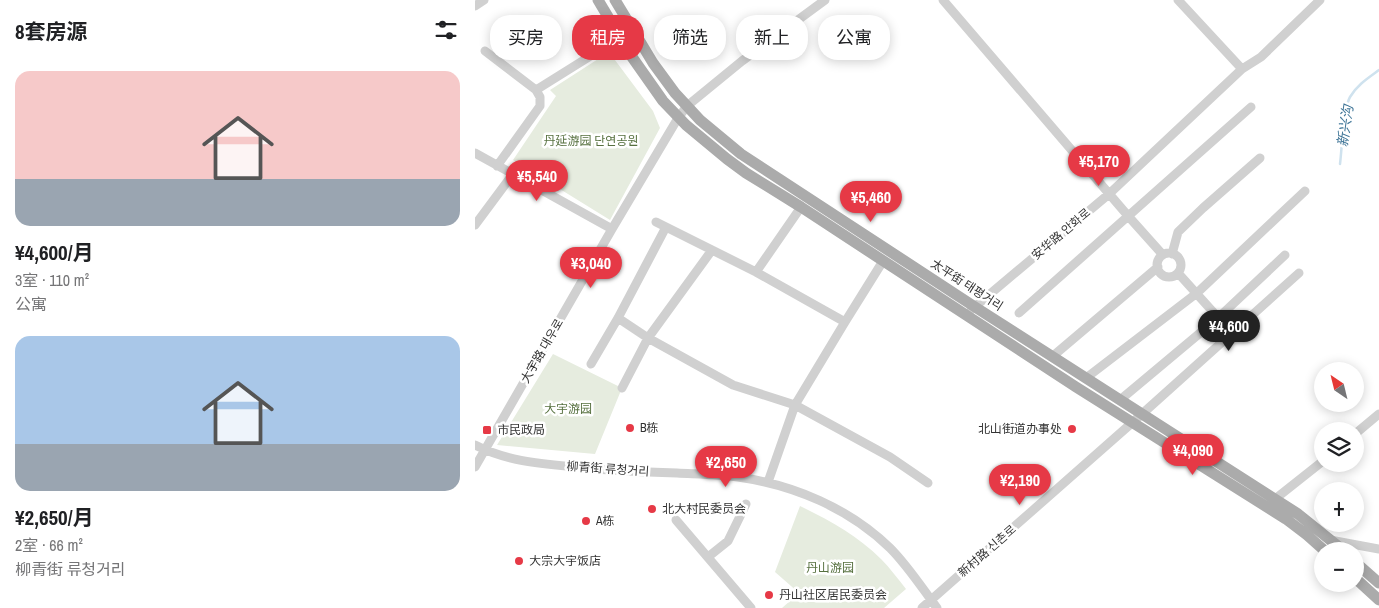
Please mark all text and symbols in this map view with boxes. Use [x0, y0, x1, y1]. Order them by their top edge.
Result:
chip: 买房 [490, 15, 562, 60]
chip: 租房 [572, 15, 644, 60]
chip: 筛选 [654, 15, 726, 60]
chip: 新上 [736, 15, 808, 60]
chip: 公寓 [818, 15, 890, 60]
icon: filters [432, 16, 460, 44]
text: 8套房源 [15, 17, 88, 46]
water label: 新兴沟 [1333, 102, 1357, 148]
icon: home [193, 103, 283, 193]
park label: 丹延游园 단연공원 [544, 133, 638, 149]
pin: ¥5,170 [1058, 144, 1140, 187]
text: ¥5,170 [1079, 150, 1119, 172]
pin: ¥5,540 [496, 160, 578, 202]
text: ¥5,540 [517, 165, 557, 187]
pin: ¥5,460 [830, 180, 912, 223]
text: ¥5,460 [851, 186, 891, 208]
street label: 安华路 안화로 [1028, 205, 1094, 263]
text: ¥4,600/月 [15, 238, 93, 267]
pin: ¥3,040 [550, 246, 632, 289]
text: ¥3,040 [571, 252, 611, 274]
street label: 太平街 태평거리 [928, 256, 1006, 314]
text: 3室 · 110 m² [15, 269, 89, 291]
text: 公寓 [15, 293, 47, 315]
pin: ¥4,600 [1188, 310, 1270, 352]
text: ¥4,600 [1209, 315, 1249, 337]
street label: 大宇路 대우로 [517, 316, 567, 386]
north arrow [1314, 362, 1364, 412]
map controls [1314, 362, 1364, 592]
icon: home [193, 368, 283, 458]
park label: 大宇游园 [544, 401, 592, 417]
place label: B栋 [640, 420, 659, 436]
place label: 北山街道办事处 [978, 421, 1062, 437]
place label: 市民政局 [497, 422, 545, 438]
marker: B栋 [624, 422, 636, 434]
button: layers [1314, 422, 1364, 472]
marker: 北山街道办事处 [1066, 423, 1078, 435]
marker: 市民政局 [481, 424, 493, 436]
pin: ¥4,090 [1152, 434, 1234, 476]
text: ¥4,090 [1173, 439, 1213, 461]
pin: ¥2,650 [685, 446, 767, 488]
text: ¥2,650 [706, 451, 746, 473]
street label: 柳青街 류청거리 [566, 458, 650, 480]
pin: ¥2,190 [979, 464, 1061, 506]
text: ¥2,190 [1000, 469, 1040, 491]
button: + [1314, 482, 1364, 532]
place label: 北大村民委员会 [662, 501, 746, 517]
text: ¥2,650/月 [15, 503, 93, 532]
marker: 北大村民委员会 [646, 503, 658, 515]
place label: A栋 [595, 513, 615, 529]
marker: A栋 [580, 515, 592, 527]
street label: 新村路 신촌로 [955, 521, 1019, 581]
text: 2室 · 66 m² [15, 534, 83, 556]
button: − [1314, 542, 1364, 592]
place label: 大宗大宇饭店 [529, 553, 601, 569]
marker: 大宗大宇饭店 [513, 555, 525, 567]
text: 柳青街 류청거리 [15, 558, 126, 580]
park label: 丹山游园 [806, 560, 854, 576]
place label: 丹山社区居民委员会 [779, 587, 887, 603]
marker: 丹山社区居民委员会 [763, 589, 775, 601]

